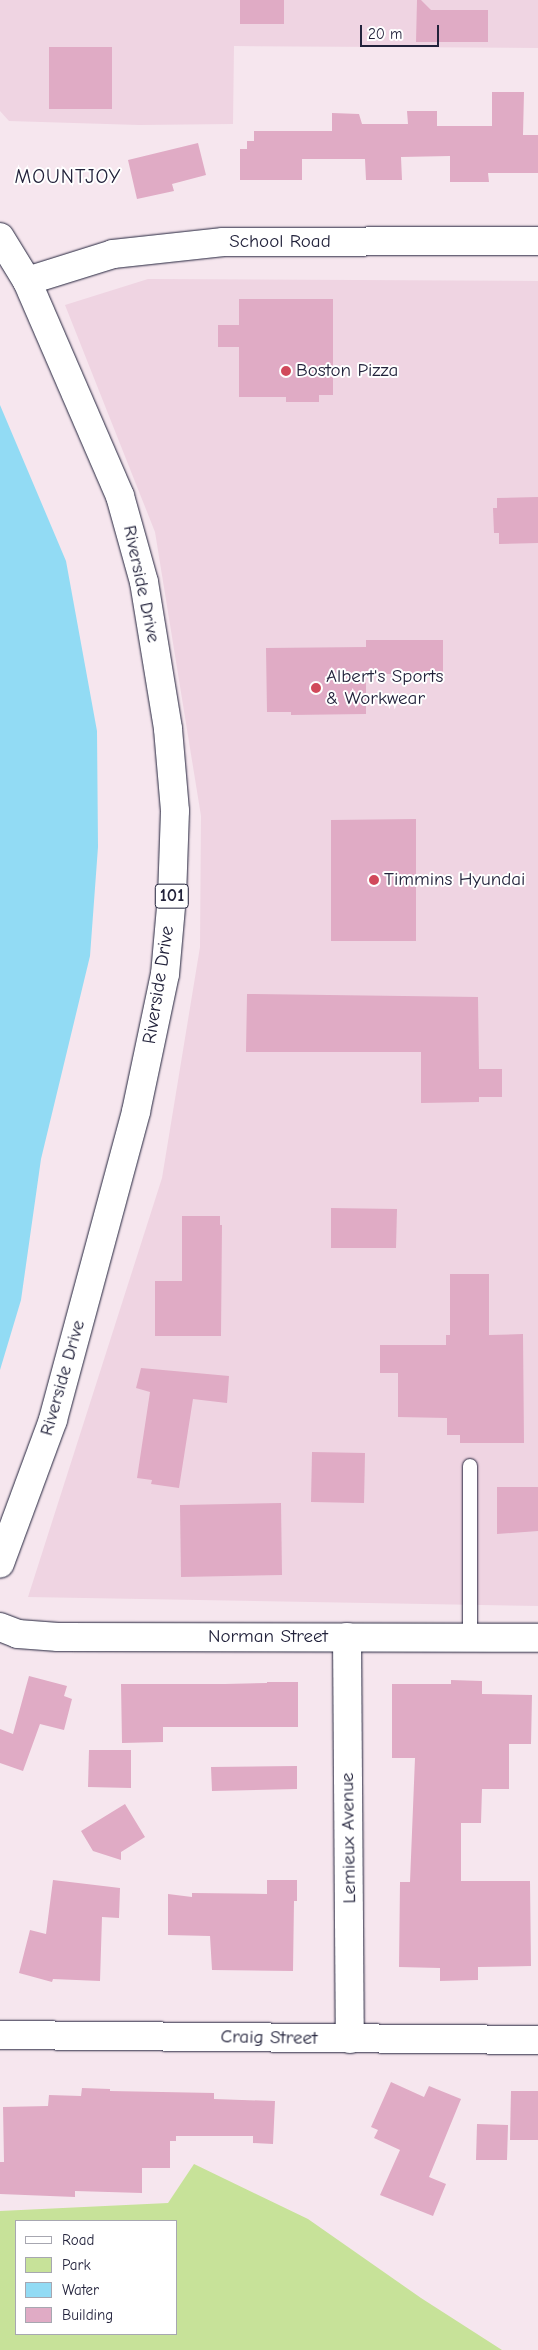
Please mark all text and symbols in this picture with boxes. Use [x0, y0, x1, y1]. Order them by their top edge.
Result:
scale bar [363, 15, 442, 47]
text: 20 m [368, 25, 402, 43]
district label: MOUNTJOY [13, 164, 123, 188]
street label: School Road [229, 231, 331, 253]
place label: Boston Pizza [296, 360, 398, 382]
marker: Boston Pizza [280, 365, 292, 377]
street label: Riverside Drive [117, 523, 165, 645]
place label: Albert's Sports & Workwear [326, 666, 443, 710]
marker: Albert's Sports & Workwear [310, 682, 322, 694]
place label: Timmins Hyundai [384, 869, 525, 891]
marker: Timmins Hyundai [368, 874, 380, 886]
road number: 101 [154, 880, 190, 911]
street label: Riverside Drive [138, 924, 180, 1046]
street label: Riverside Drive [36, 1318, 90, 1438]
street label: Norman Street [208, 1626, 328, 1648]
street label: Lemieux Avenue [336, 1772, 362, 1904]
street label: Craig Street [220, 2026, 318, 2050]
legend [15, 2220, 178, 2335]
text: Road [62, 2231, 94, 2249]
text: Park [62, 2256, 91, 2274]
text: Water [62, 2281, 99, 2299]
text: Building [62, 2306, 113, 2324]

